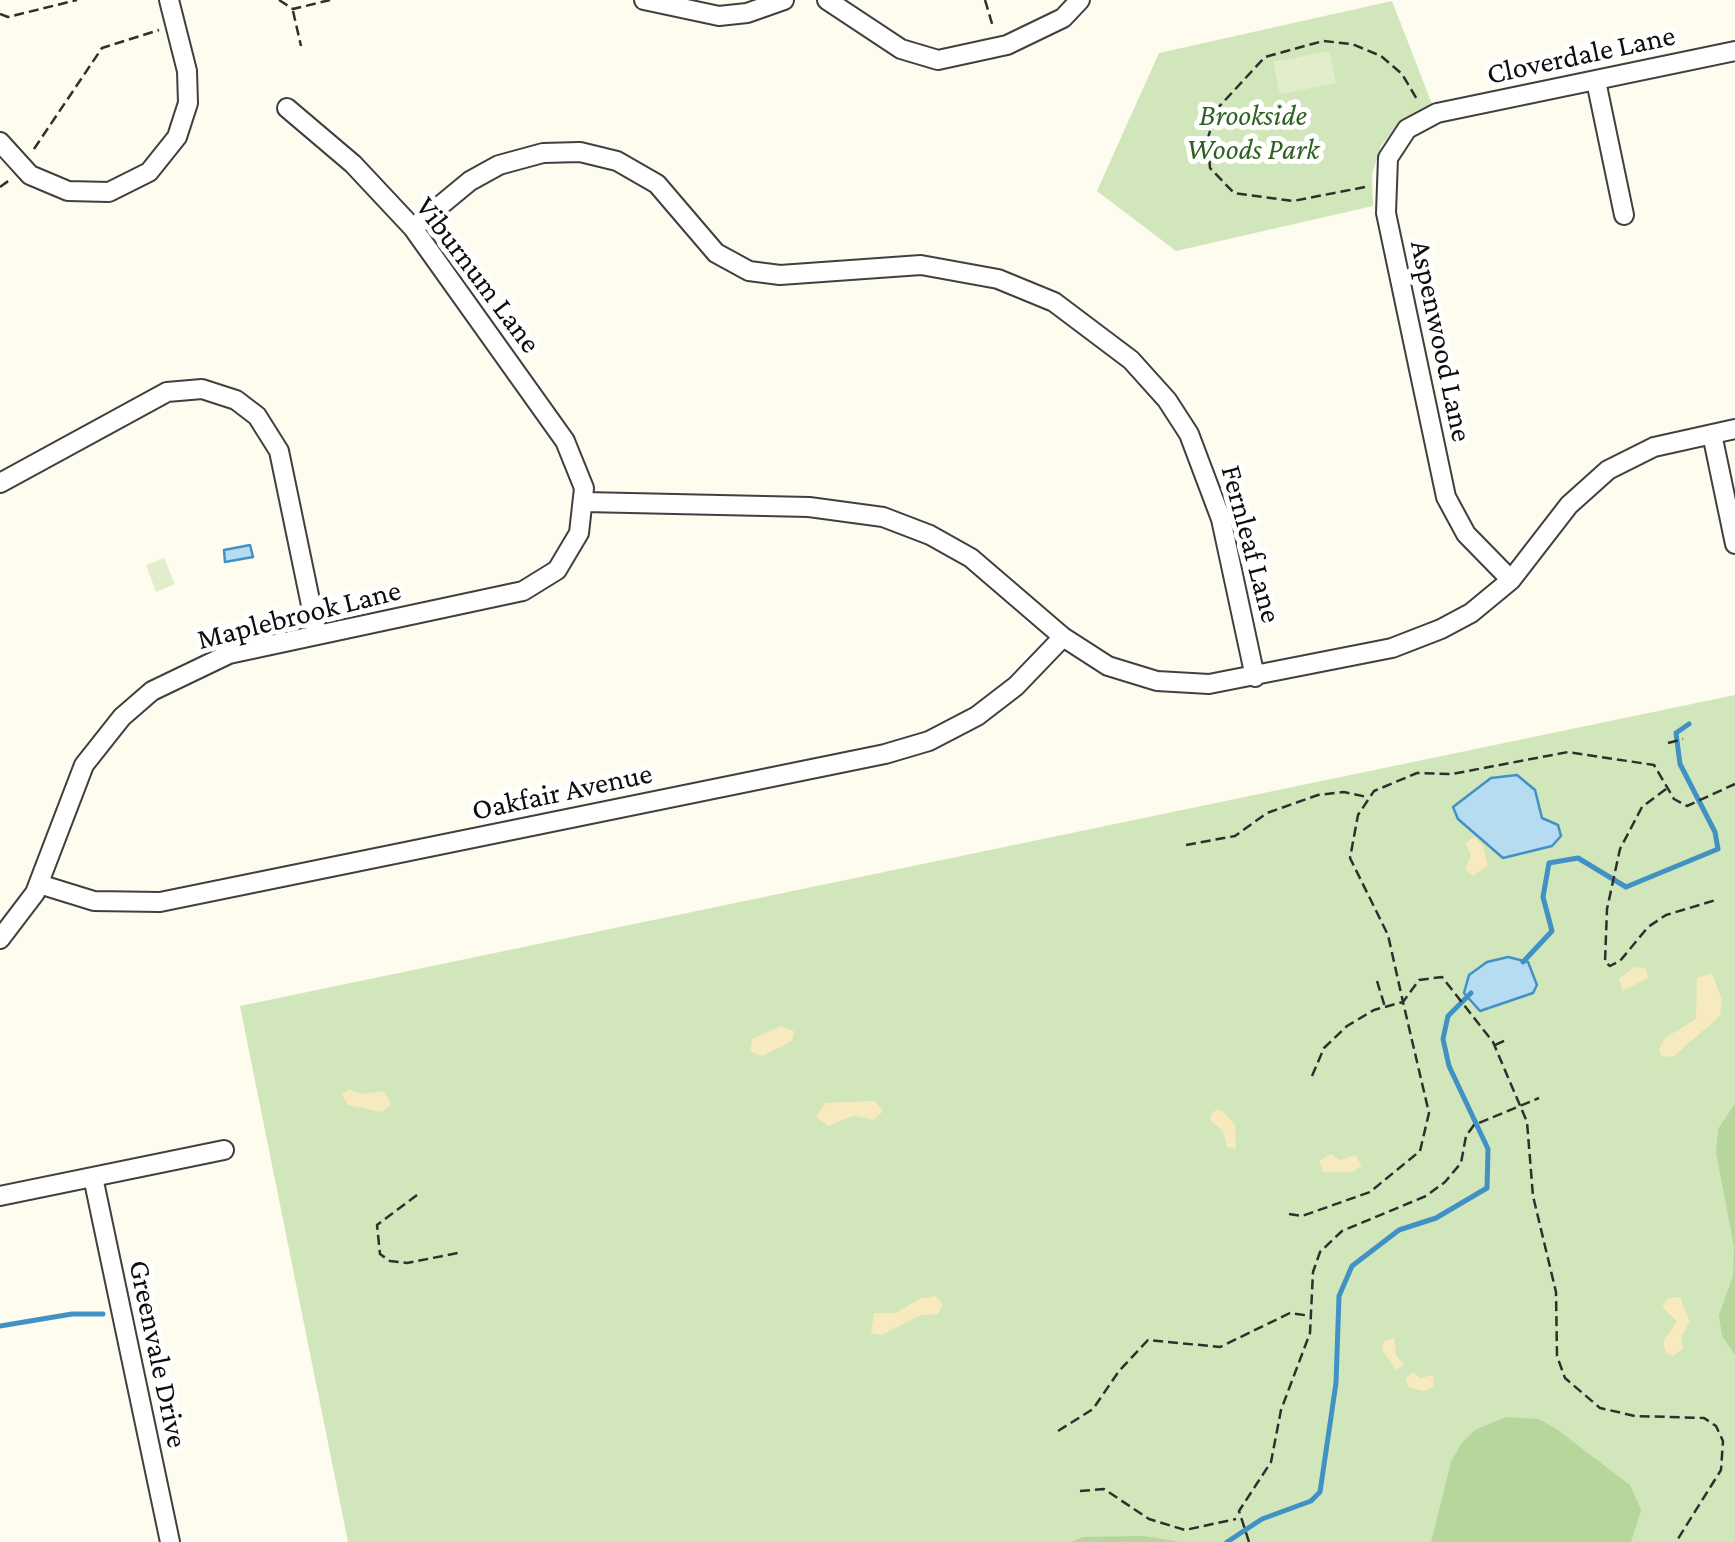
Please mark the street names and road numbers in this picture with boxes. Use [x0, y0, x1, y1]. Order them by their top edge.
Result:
street label: Cloverdale Lane [1484, 17, 1678, 93]
street label: Viburnum Lane [408, 190, 548, 360]
street label: Aspenwood Lane [1402, 237, 1480, 445]
street label: Fernleaf Lane [1213, 461, 1289, 627]
street label: Maplebrook Lane [193, 572, 405, 658]
street label: Oakfair Avenue [468, 755, 656, 829]
street label: Greenvale Drive [121, 1257, 195, 1451]

